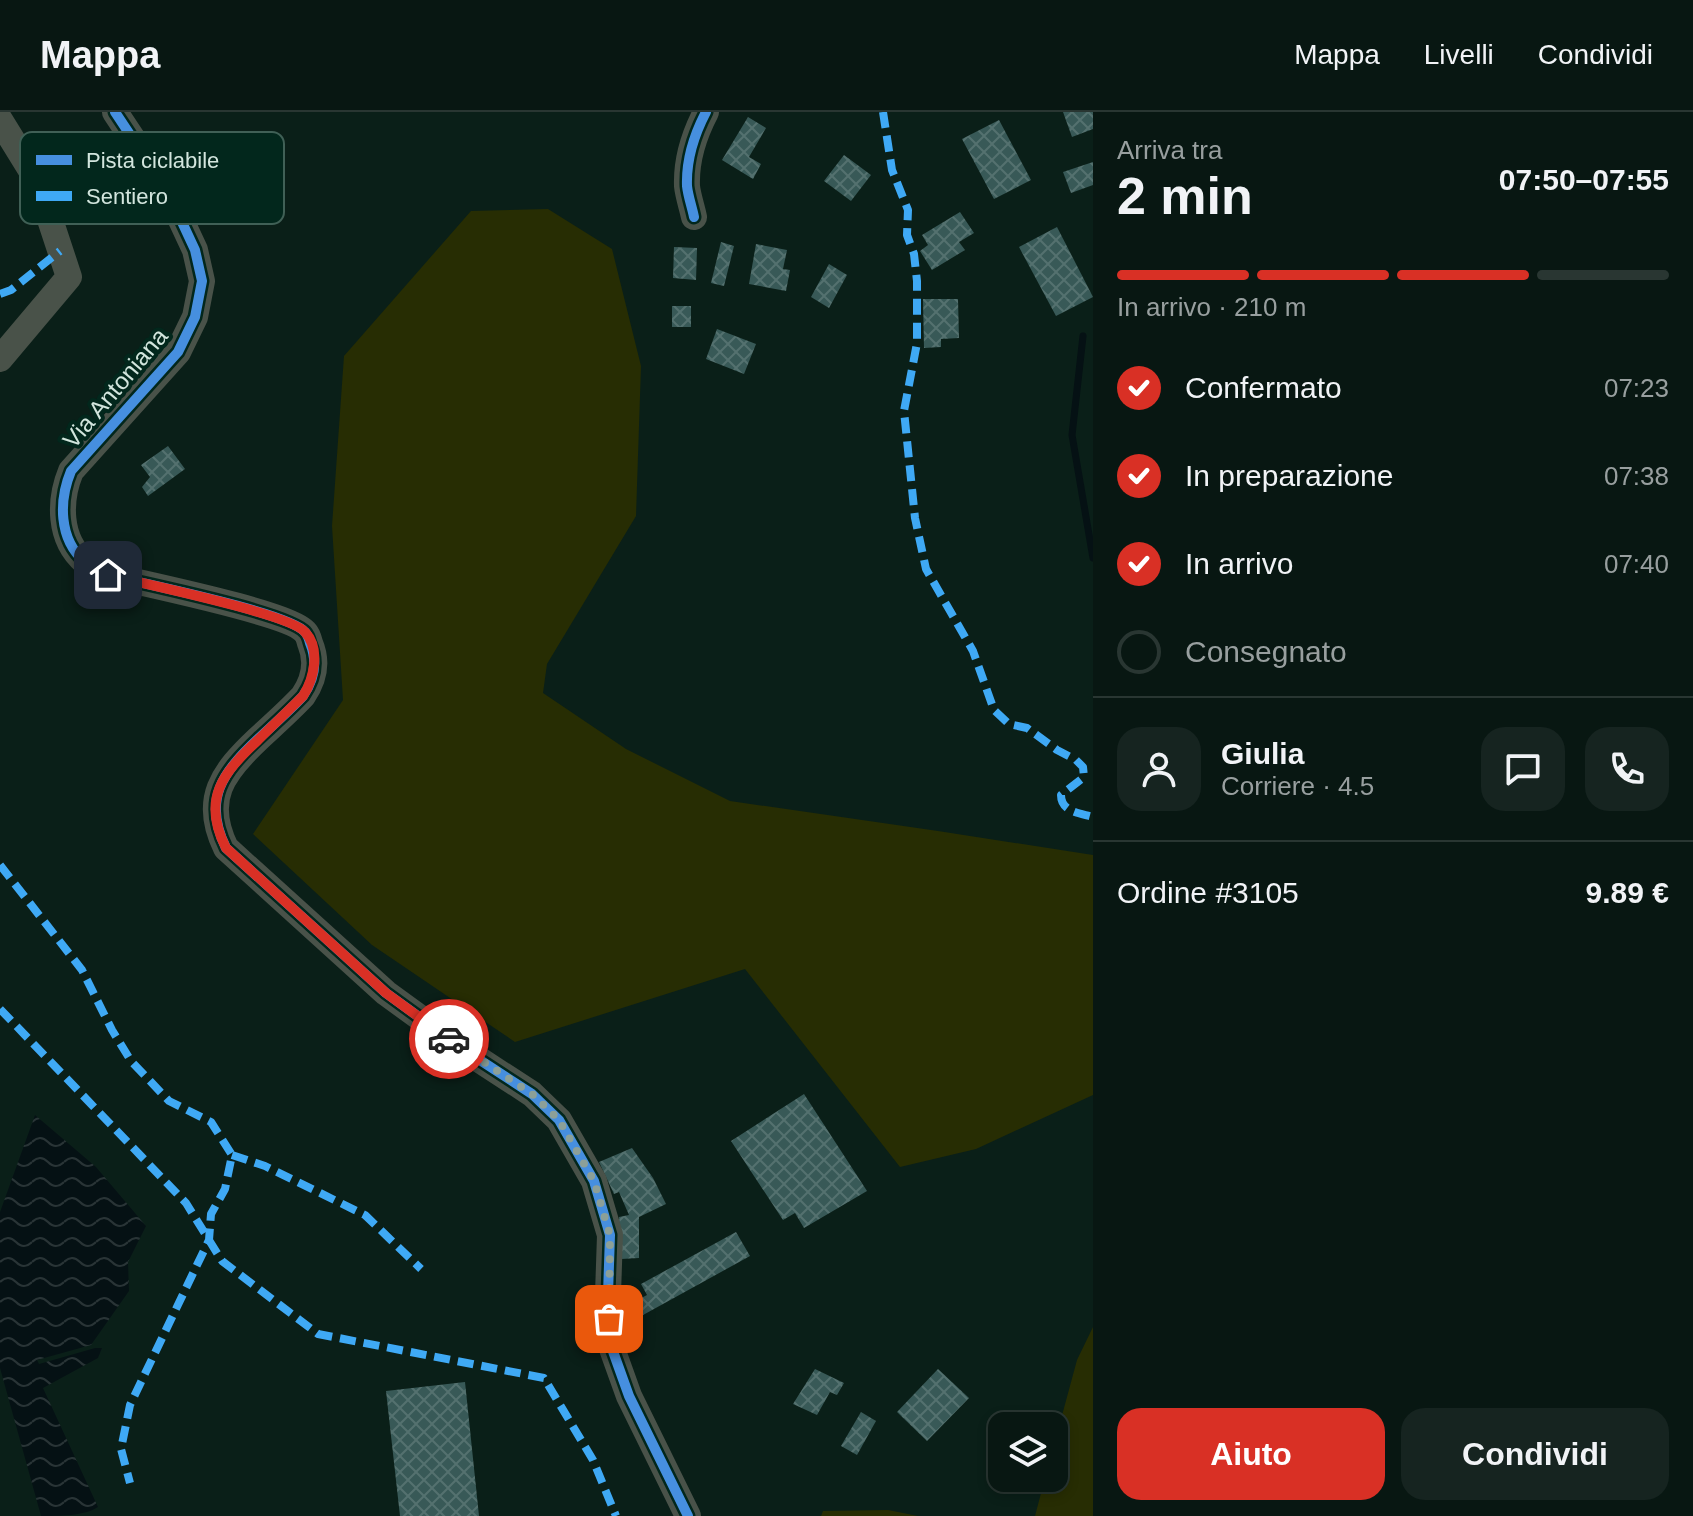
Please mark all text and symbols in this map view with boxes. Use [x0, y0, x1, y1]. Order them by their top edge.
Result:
text: Mappa [40, 34, 160, 76]
text: Mappa [1294, 39, 1380, 70]
text: Livelli [1424, 39, 1494, 70]
text: Condividi [1538, 39, 1653, 70]
legend [20, 132, 284, 224]
text: Arriva tra [1117, 135, 1222, 165]
text: Pista ciclabile [86, 148, 219, 173]
text: 07:50–07:55 [1499, 163, 1669, 196]
text: 2 min [1117, 167, 1253, 225]
text: Sentiero [86, 184, 168, 209]
text: In arrivo · 210 m [1117, 292, 1306, 322]
street label: Via Antoniana [57, 322, 173, 453]
icon: check [1117, 366, 1161, 410]
text: Confermato [1185, 371, 1342, 404]
text: 07:23 [1604, 373, 1669, 403]
icon: check [1117, 454, 1161, 498]
text: In preparazione [1185, 459, 1393, 492]
text: 07:38 [1604, 461, 1669, 491]
pin [74, 541, 142, 609]
icon: check [1117, 542, 1161, 586]
text: In arrivo [1185, 547, 1293, 580]
text: 07:40 [1604, 549, 1669, 579]
icon: home [86, 553, 130, 597]
text: Consegnato [1185, 635, 1347, 668]
button: person [1117, 727, 1201, 811]
button: chat [1481, 727, 1565, 811]
button: phone [1585, 727, 1669, 811]
text: Giulia [1221, 737, 1304, 770]
text: Corriere · 4.5 [1221, 771, 1374, 801]
text: Ordine #3105 [1117, 876, 1299, 909]
text: 9.89 € [1586, 876, 1669, 909]
courier [409, 999, 489, 1079]
icon: car [427, 1017, 471, 1061]
pin [575, 1285, 643, 1353]
icon: bag [587, 1297, 631, 1341]
button: Aiuto [1117, 1408, 1385, 1500]
button: Condividi [1401, 1408, 1669, 1500]
map controls [988, 1412, 1068, 1492]
button: layers [988, 1412, 1068, 1492]

